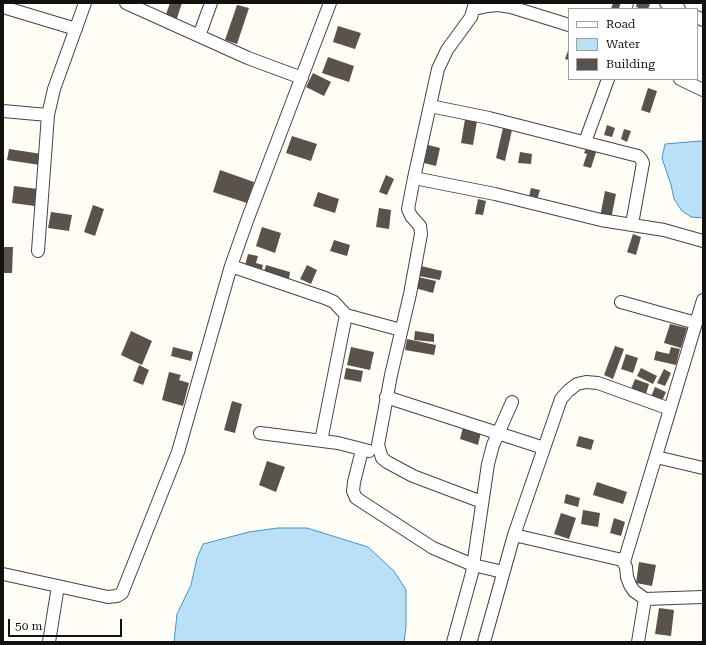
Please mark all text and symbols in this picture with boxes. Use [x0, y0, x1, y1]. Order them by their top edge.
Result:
legend [568, 8, 698, 80]
text: Road [606, 17, 635, 31]
text: Water [606, 37, 640, 51]
text: Building [606, 57, 655, 71]
scale bar [10, 611, 124, 637]
text: 50 m [15, 619, 42, 633]

